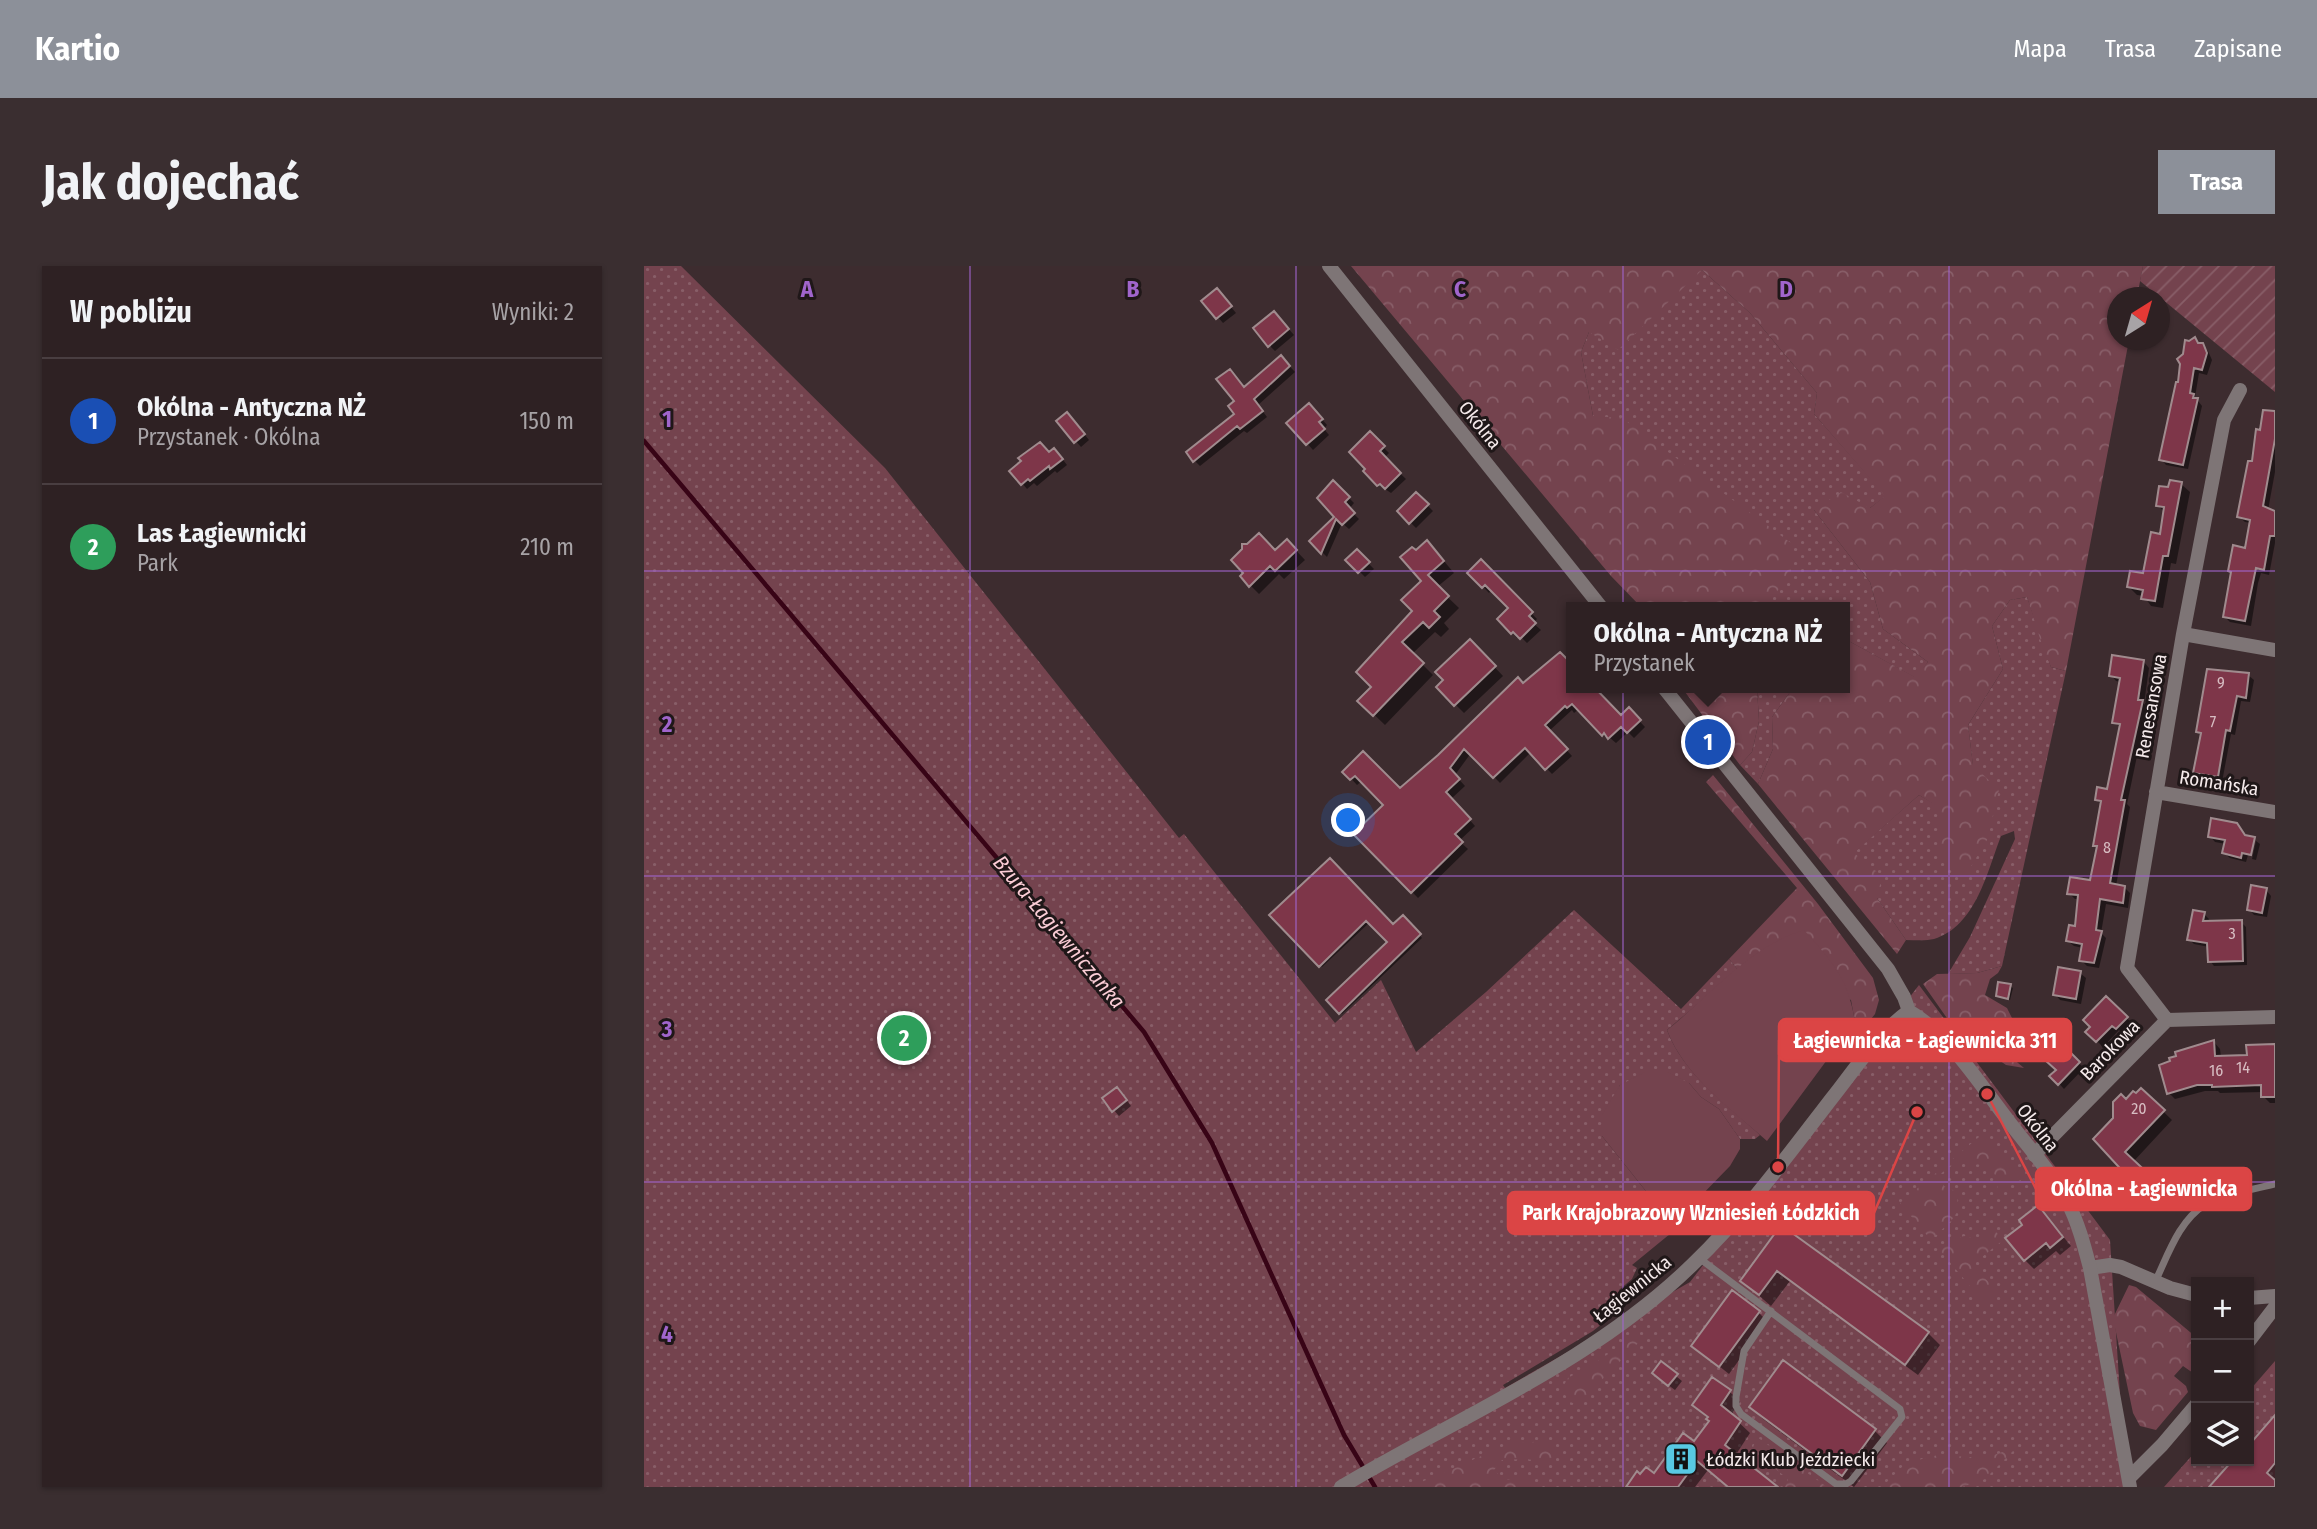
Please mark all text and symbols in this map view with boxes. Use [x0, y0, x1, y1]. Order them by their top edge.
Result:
text: Kartio [35, 29, 120, 69]
text: Mapa [2014, 35, 2067, 63]
text: Trasa [2105, 35, 2156, 63]
text: Zapisane [2194, 35, 2282, 63]
button: Trasa [2158, 150, 2275, 214]
text: Jak dojechać [42, 153, 299, 212]
text: A [800, 275, 814, 303]
text: B [1127, 275, 1140, 303]
text: C [1454, 275, 1466, 303]
text: D [1779, 275, 1793, 303]
north arrow [2107, 287, 2170, 350]
text: W pobliżu [70, 294, 192, 330]
text: Wyniki: 2 [492, 298, 574, 326]
text: Okólna - Antyczna NŻ [137, 392, 366, 423]
street label: Okólna [1454, 396, 1506, 454]
text: 1 [662, 405, 672, 433]
text: 1 [88, 407, 98, 435]
text: 150 m [519, 407, 574, 435]
text: Przystanek · Okólna [137, 423, 320, 451]
text: Las Łagiewnicki [137, 518, 307, 549]
text: 2 [88, 533, 98, 561]
text: 210 m [520, 533, 574, 561]
text: Park [137, 549, 178, 577]
popup [1566, 602, 1850, 693]
text: Okólna - Antyczna NŻ [1594, 618, 1822, 649]
text: Przystanek [1594, 649, 1695, 677]
street label: Renesansowa [2130, 652, 2172, 760]
house number: 9 [2217, 673, 2225, 692]
text: 2 [661, 710, 673, 738]
house number: 7 [2210, 712, 2217, 731]
pin: 1 [1685, 716, 1731, 768]
street label: Romańska [2178, 765, 2260, 801]
your location [1331, 803, 1365, 837]
house number: 8 [2103, 838, 2111, 857]
water label: Bzura-Łagiewniczanka [987, 850, 1131, 1014]
house number: 3 [2228, 924, 2236, 943]
pin: 2 [881, 1012, 927, 1064]
text: 3 [661, 1015, 673, 1043]
street label: Barokowa [2075, 1015, 2145, 1085]
callout: Łagiewnicka - Łagiewnicka 311 [1779, 1019, 2071, 1061]
text: Łagiewnicka - Łagiewnicka 311 [1793, 1028, 2057, 1054]
house number: 14 [2236, 1058, 2250, 1077]
house number: 16 [2209, 1061, 2223, 1080]
street label: Okólna [2012, 1099, 2064, 1157]
house number: 20 [2131, 1099, 2147, 1118]
callout: Okólna - Łagiewnicka [2036, 1168, 2251, 1210]
text: Okólna - Łagiewnicka [2051, 1176, 2237, 1202]
callout: Park Krajobrazowy Wzniesień Łódzkich [1508, 1192, 1874, 1234]
text: Park Krajobrazowy Wzniesień Łódzkich [1522, 1200, 1860, 1226]
street label: Łagiewnicka [1588, 1250, 1676, 1328]
map controls [2191, 1277, 2254, 1466]
button: + [2191, 1277, 2254, 1340]
text: 4 [661, 1320, 673, 1348]
button: − [2191, 1340, 2254, 1403]
button: layers [2191, 1403, 2254, 1466]
building icon: Łódzki Klub Jeździecki [1662, 1440, 1700, 1478]
place label: Łódzki Klub Jeździecki [1706, 1448, 1875, 1471]

